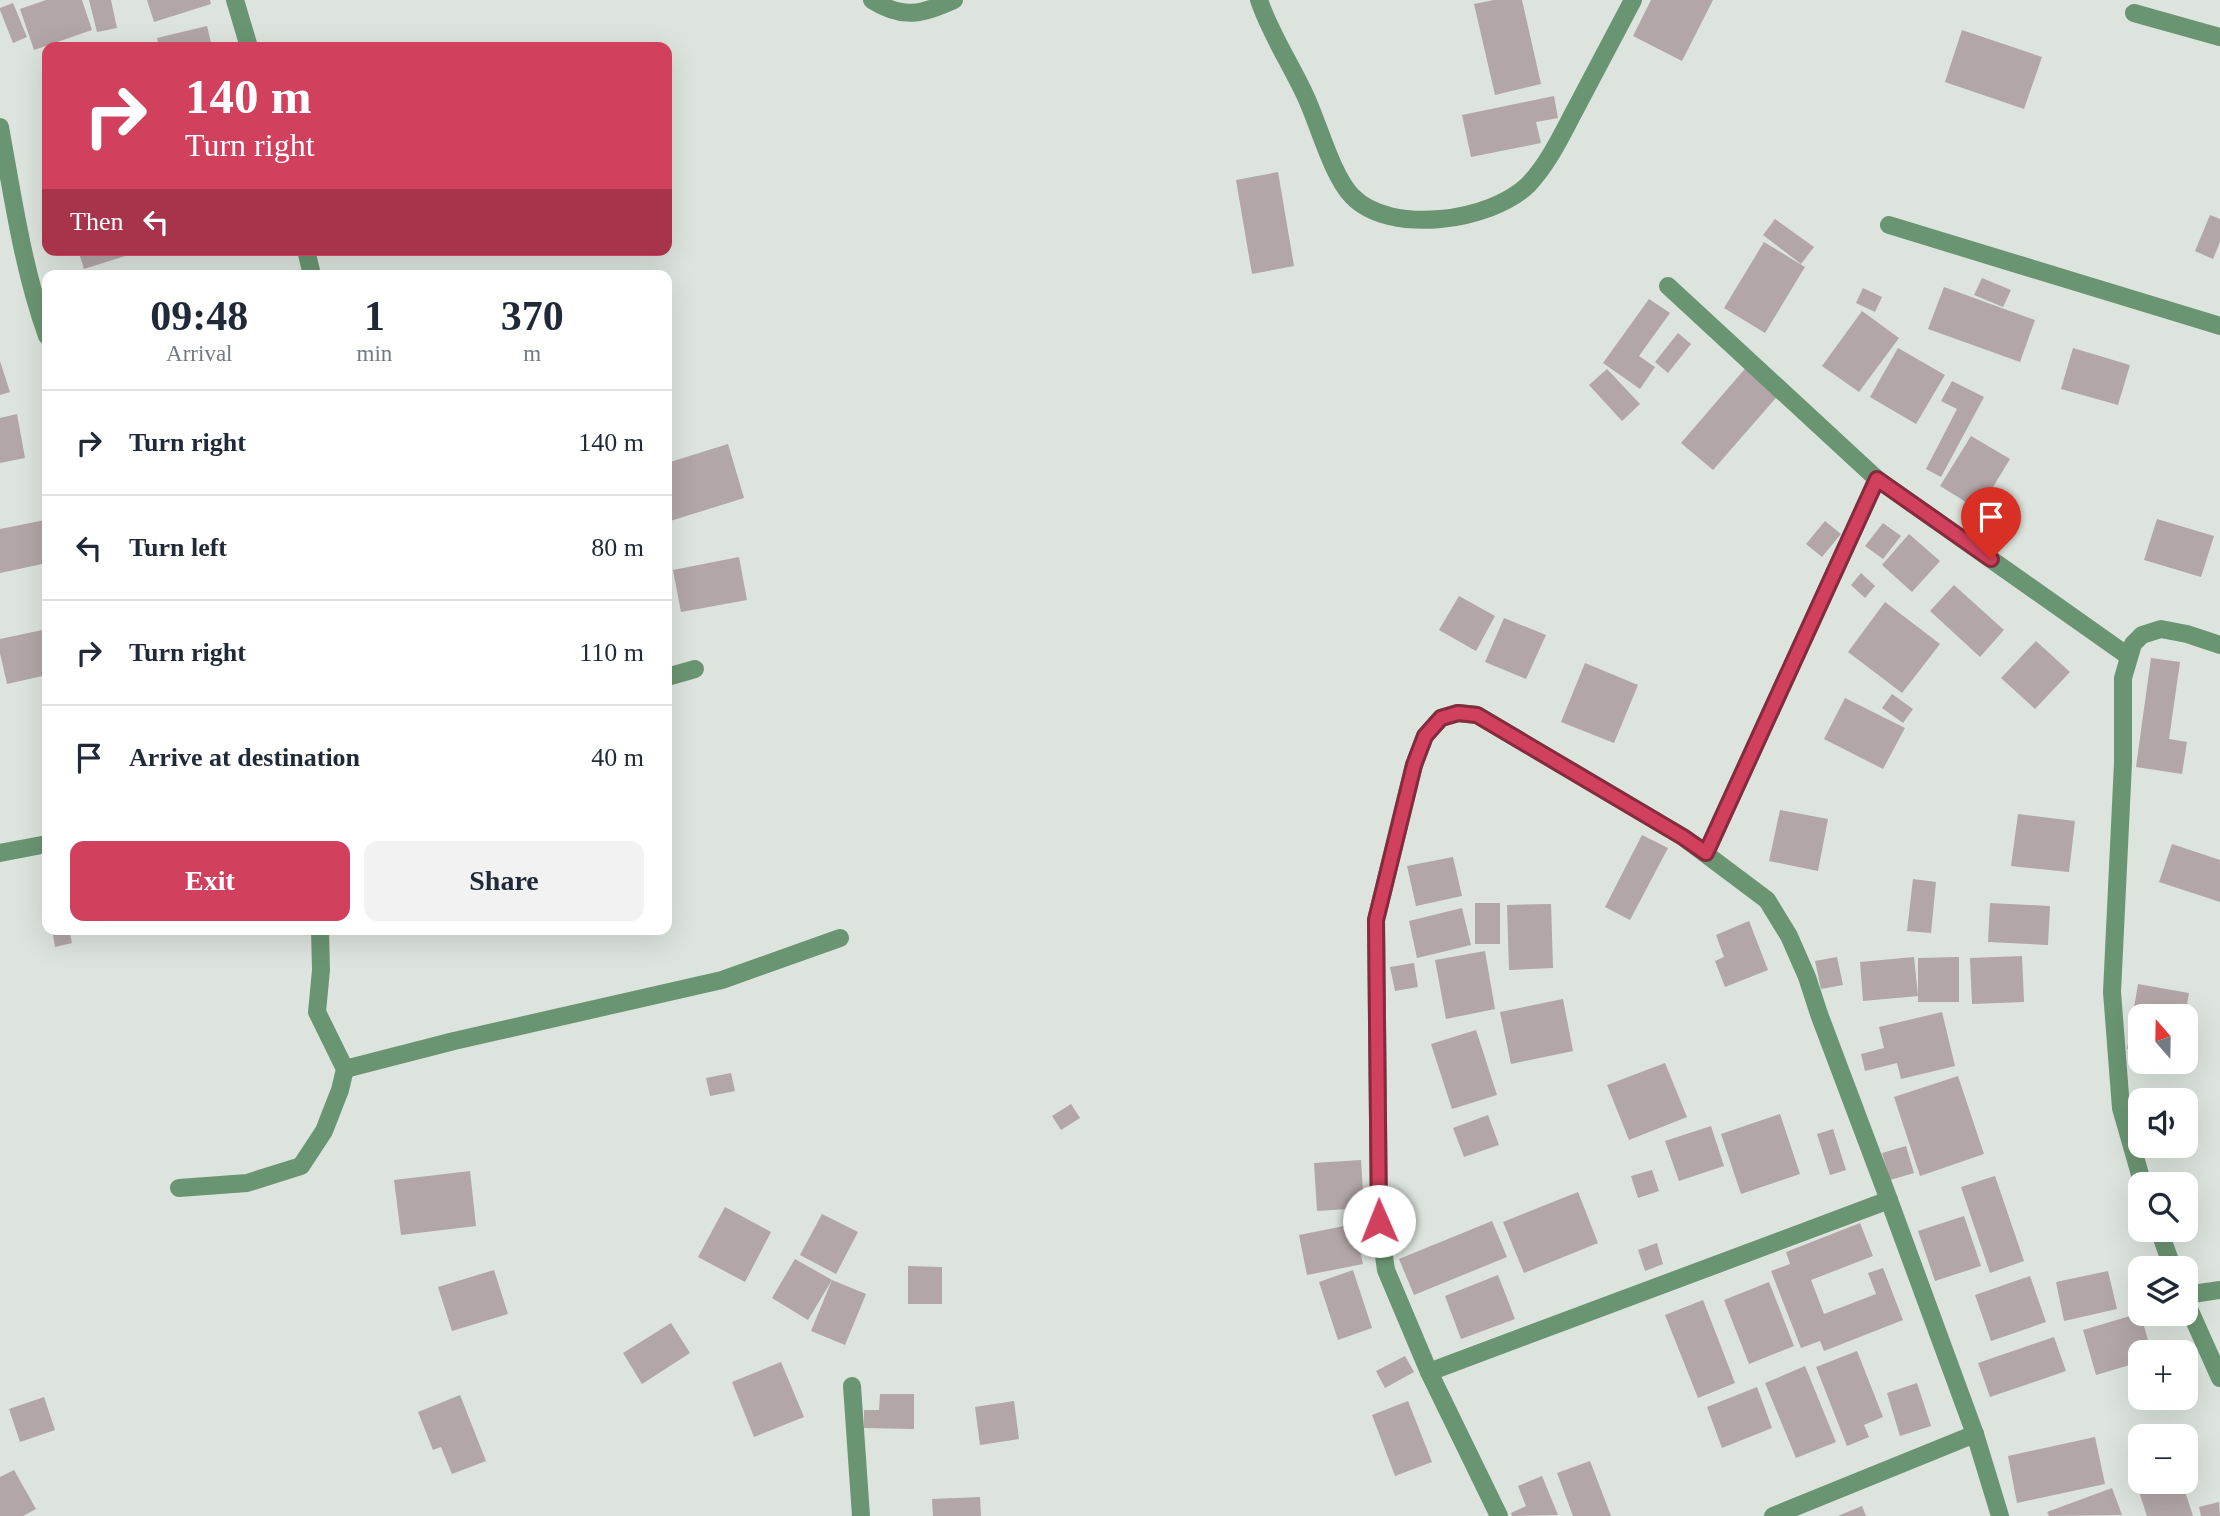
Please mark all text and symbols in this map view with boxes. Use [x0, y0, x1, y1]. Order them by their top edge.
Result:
text: 140 m [185, 69, 312, 124]
icon: right [70, 70, 161, 161]
text: Turn right [185, 127, 315, 163]
icon: left [137, 203, 175, 241]
text: Then [70, 207, 123, 236]
text: 09:48 [150, 293, 248, 339]
text: 1 [364, 293, 385, 339]
text: 370 [501, 293, 564, 339]
text: Arrival [166, 341, 233, 366]
text: min [357, 341, 392, 366]
text: m [523, 341, 541, 366]
icon: right [70, 424, 108, 462]
text: Turn right [129, 428, 246, 457]
text: 140 m [578, 428, 644, 457]
pin [1961, 487, 2021, 559]
icon: arrive [1972, 498, 2010, 536]
icon: left [70, 529, 108, 567]
text: Turn left [129, 533, 227, 562]
text: 80 m [591, 533, 644, 562]
icon: right [70, 634, 108, 672]
text: Turn right [129, 638, 246, 667]
text: 110 m [579, 638, 644, 667]
icon: arrive [70, 739, 108, 777]
text: Arrive at destination [129, 743, 360, 772]
text: 40 m [591, 743, 644, 772]
button: Exit [70, 841, 350, 921]
button: Share [364, 841, 644, 921]
north arrow [2128, 1004, 2198, 1074]
map controls [2128, 1004, 2198, 1494]
button: sound [2128, 1088, 2198, 1158]
button: search [2128, 1172, 2198, 1242]
position arrow [1342, 1184, 1416, 1258]
button: layers [2128, 1256, 2198, 1326]
button: + [2128, 1340, 2198, 1410]
button: − [2128, 1424, 2198, 1494]

